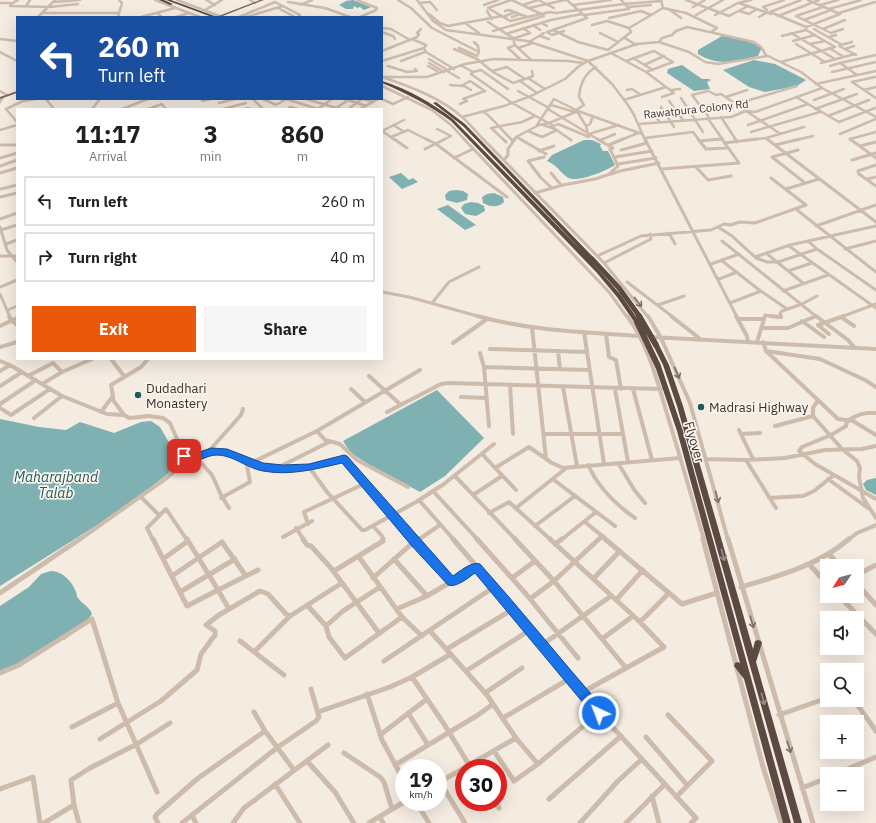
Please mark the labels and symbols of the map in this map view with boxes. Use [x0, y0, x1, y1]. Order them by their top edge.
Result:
street label: Rawatpura Colony Rd [643, 97, 749, 121]
one-way arrow [633, 297, 642, 308]
one-way arrow [674, 367, 682, 379]
place label: Dudadhari Monastery [146, 380, 208, 412]
marker: Dudadhari Monastery [133, 390, 143, 400]
place label: Madrasi Highway [709, 399, 809, 416]
marker: Madrasi Highway [696, 402, 706, 412]
street label: Flyover [680, 419, 709, 465]
pin [167, 439, 201, 473]
water label: Maharajband Talab [14, 468, 99, 502]
one-way arrow [713, 490, 721, 503]
one-way arrow [720, 548, 727, 561]
north arrow [820, 559, 864, 603]
one-way arrow [749, 616, 756, 629]
position arrow [578, 692, 620, 734]
one-way arrow [760, 692, 767, 705]
one-way arrow [786, 740, 793, 753]
speed limit sign: 30 [455, 759, 507, 811]

